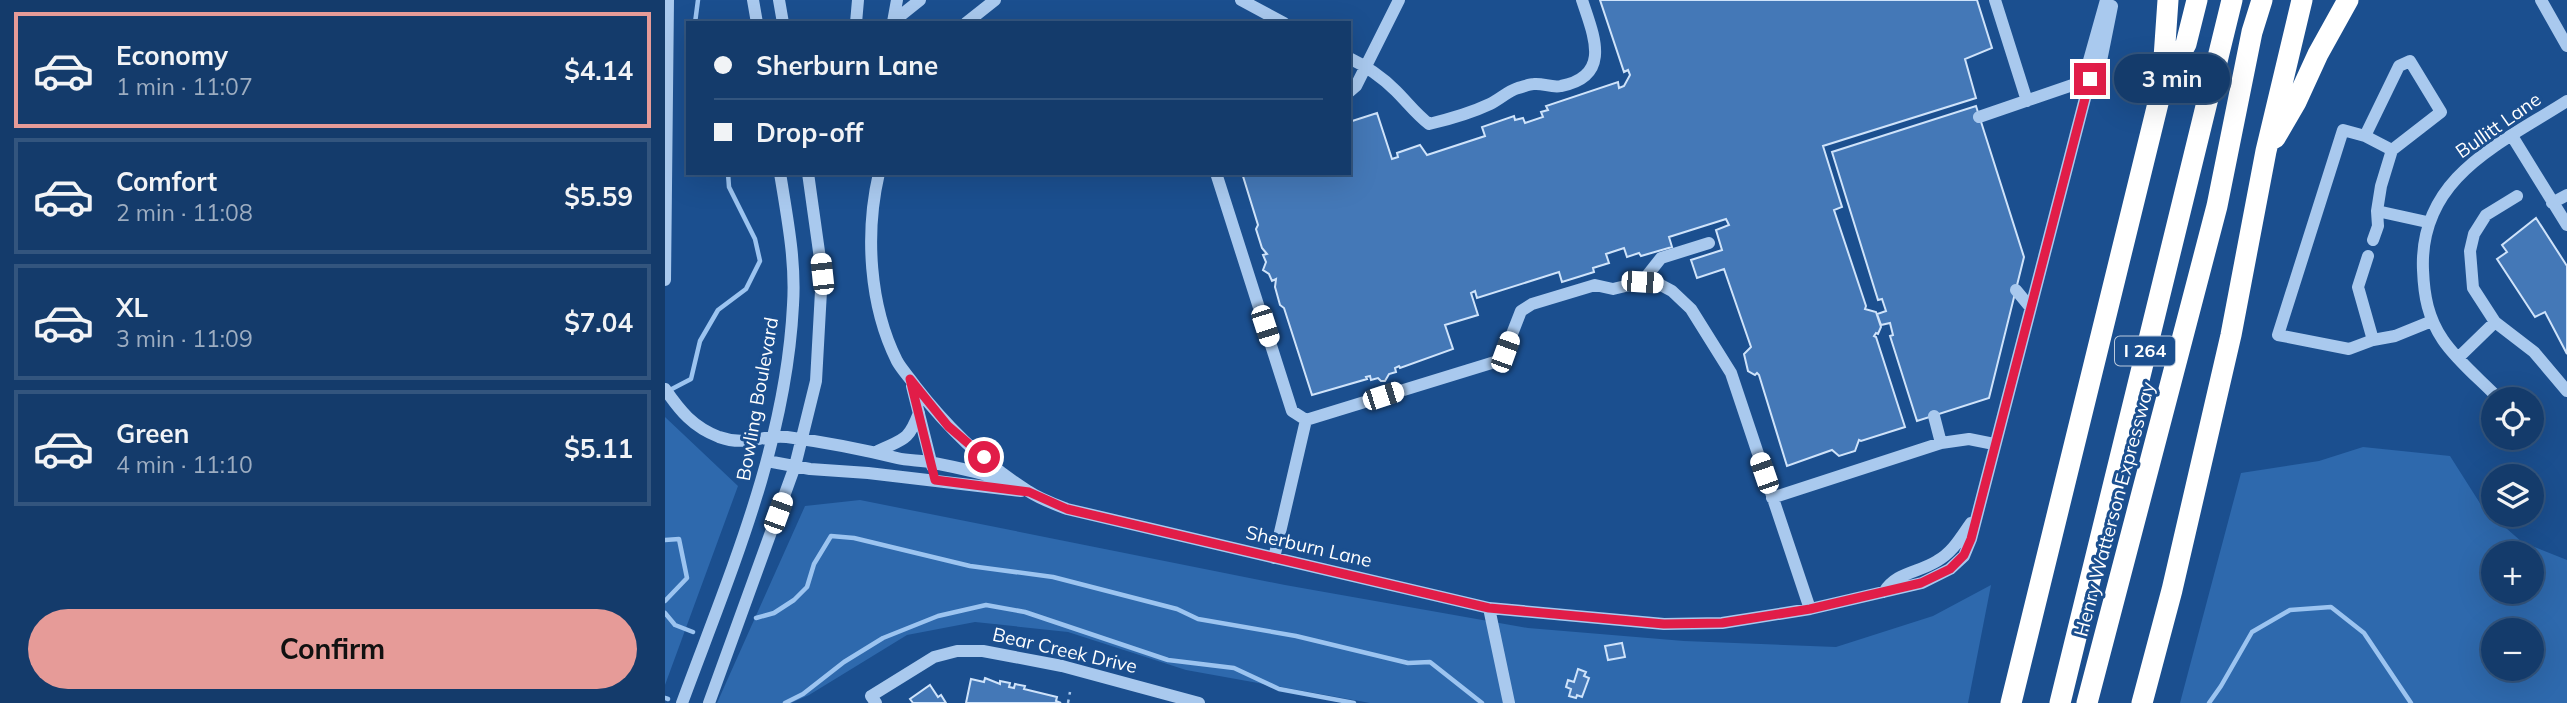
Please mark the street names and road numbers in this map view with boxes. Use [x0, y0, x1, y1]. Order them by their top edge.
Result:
street label: Bullitt Lane [2451, 87, 2545, 163]
street label: Bowling Boulevard [731, 315, 783, 483]
road number: I 264 [2115, 337, 2175, 366]
street label: Henry Watterson Expressway [2068, 379, 2160, 639]
street label: Sherburn Lane [1244, 520, 1374, 572]
street label: Bear Creek Drive [990, 622, 1140, 678]

